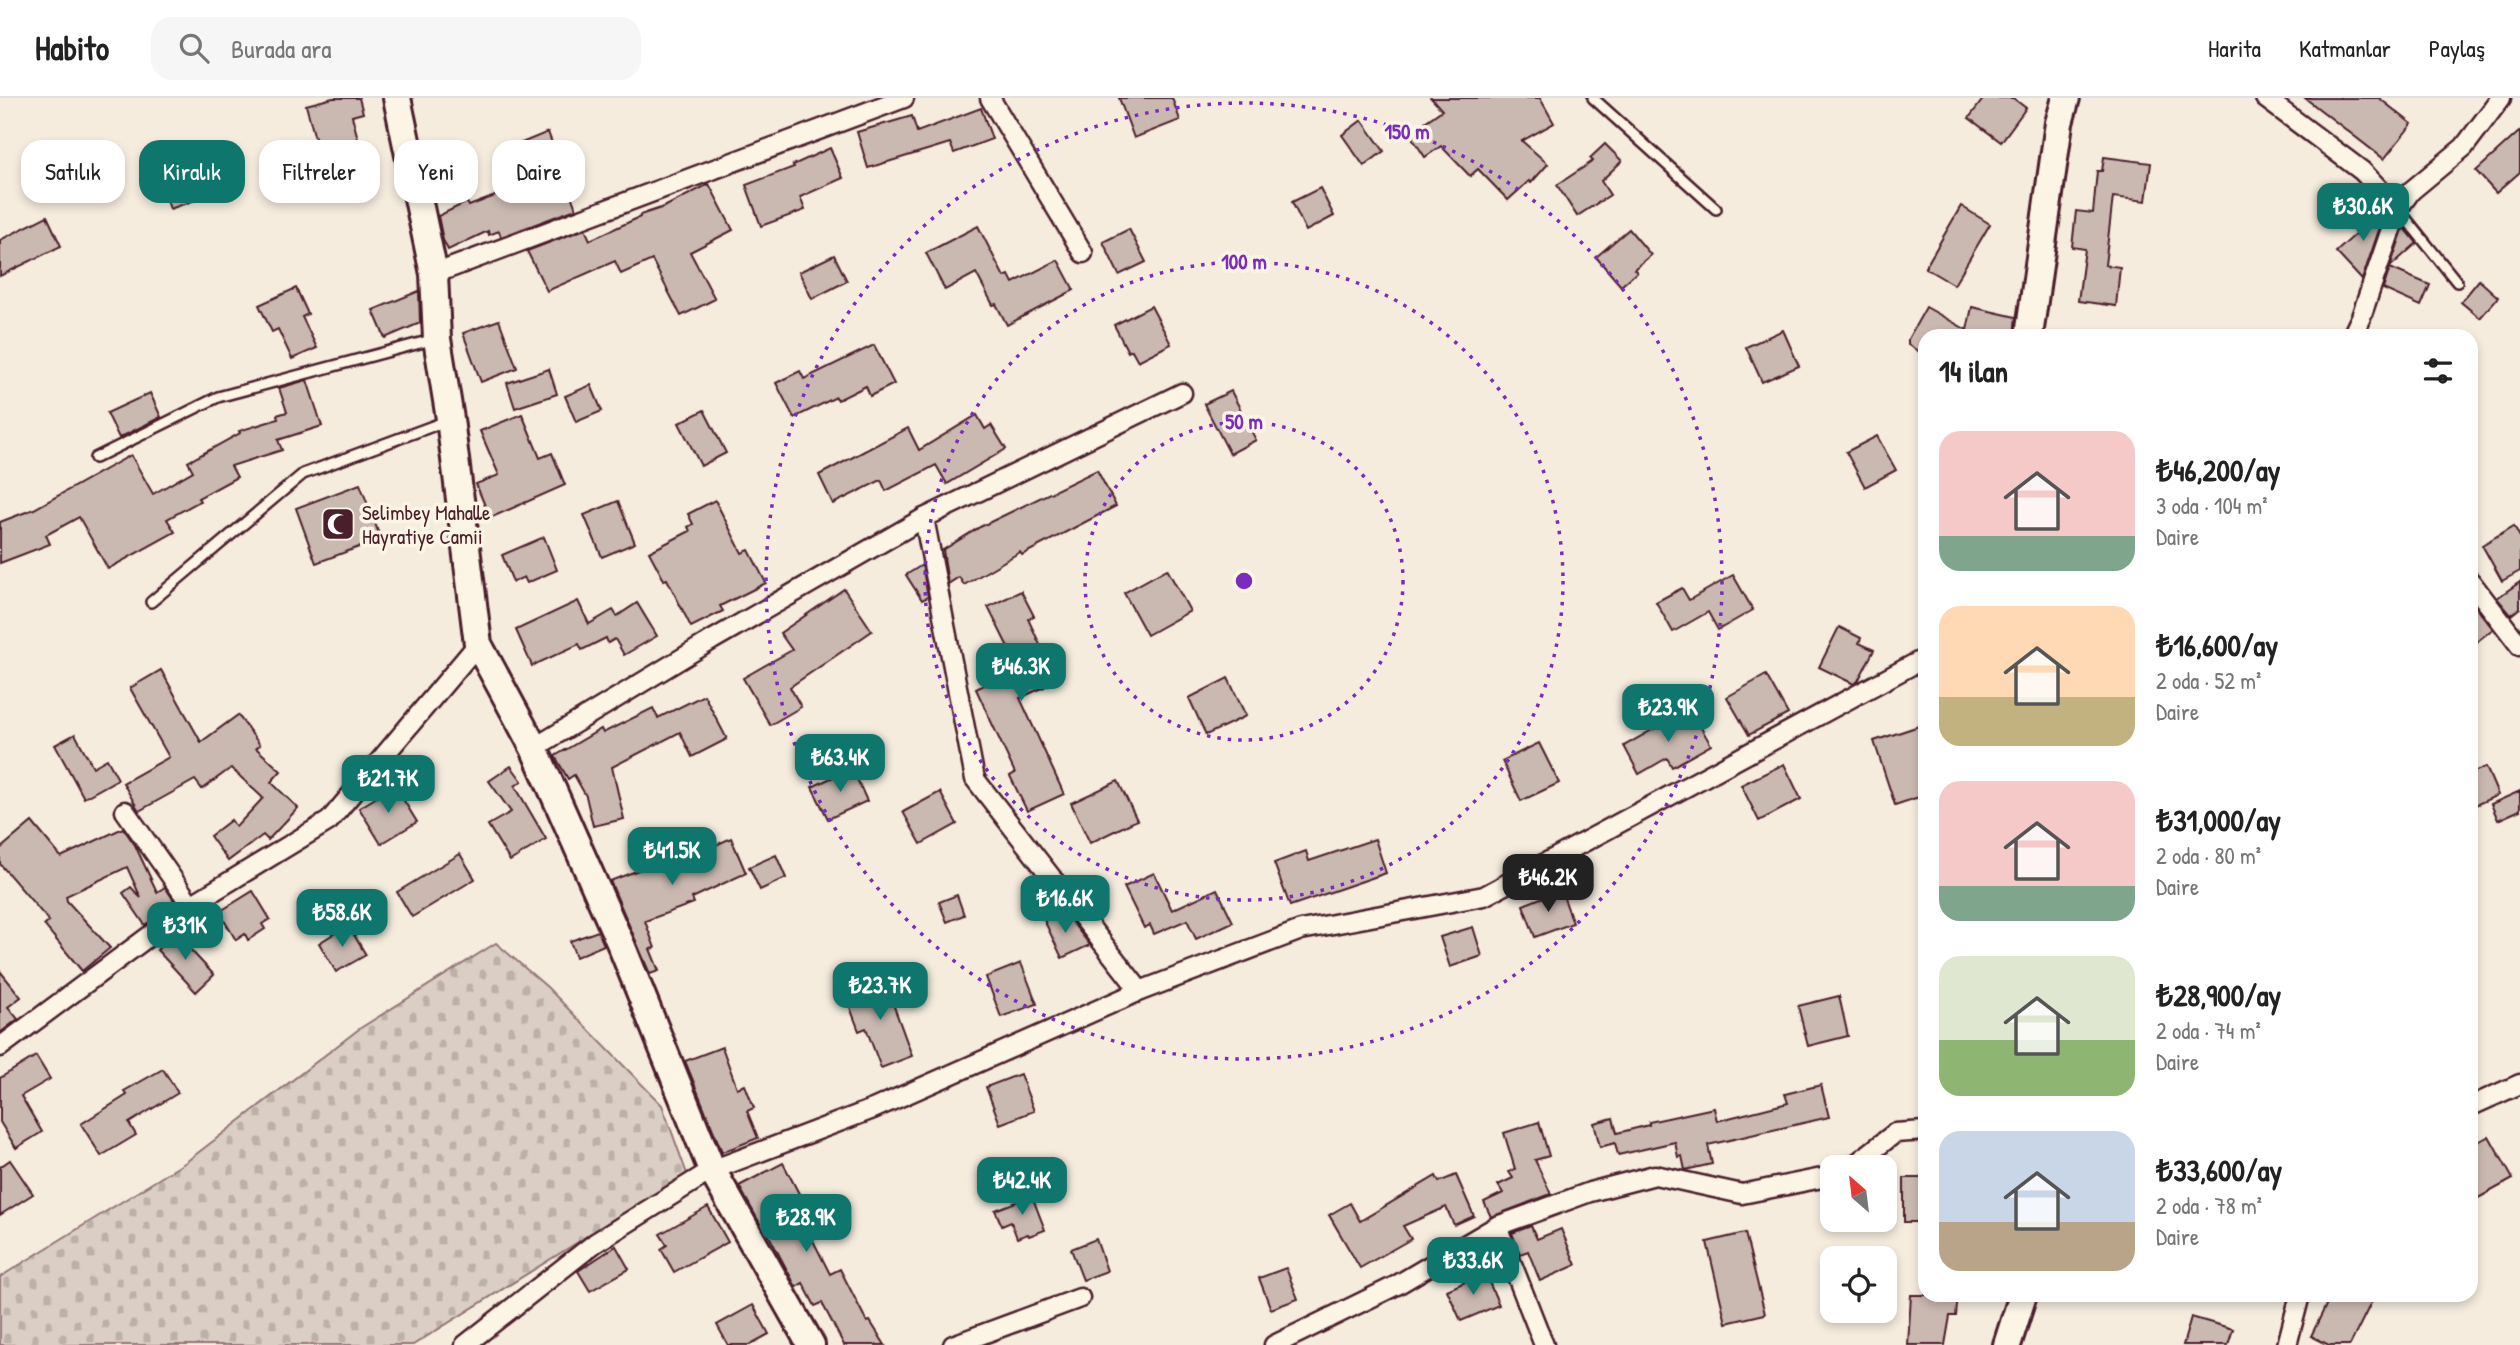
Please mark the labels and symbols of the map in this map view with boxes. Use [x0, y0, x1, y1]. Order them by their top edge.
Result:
text: 150 m [1384, 117, 1430, 146]
pin: ₺30.6K [2306, 184, 2420, 243]
text: 100 m [1221, 247, 1267, 276]
text: 50 m [1225, 407, 1263, 436]
place label: Selimbey Mahalle Hayratiye Camii [362, 498, 490, 551]
mosque icon: Selimbey Mahalle Hayratiye Camii [319, 505, 357, 543]
centre of rings [1232, 569, 1256, 593]
pin: ₺46.3K [964, 644, 1078, 703]
pin: ₺23.9K [1611, 684, 1725, 744]
pin: ₺63.4K [783, 734, 897, 794]
pin: ₺21.7K [331, 756, 445, 815]
pin: ₺41.5K [615, 828, 729, 887]
pin: ₺46.2K [1491, 854, 1605, 914]
pin: ₺16.6K [1008, 876, 1122, 935]
pin: ₺58.6K [285, 890, 399, 949]
pin: ₺31K [144, 902, 226, 962]
pin: ₺23.7K [823, 962, 937, 1022]
north arrow [1820, 1155, 1897, 1232]
pin: ₺42.4K [965, 1158, 1079, 1217]
pin: ₺28.9K [749, 1194, 863, 1254]
pin: ₺33.6K [1416, 1238, 1530, 1297]

